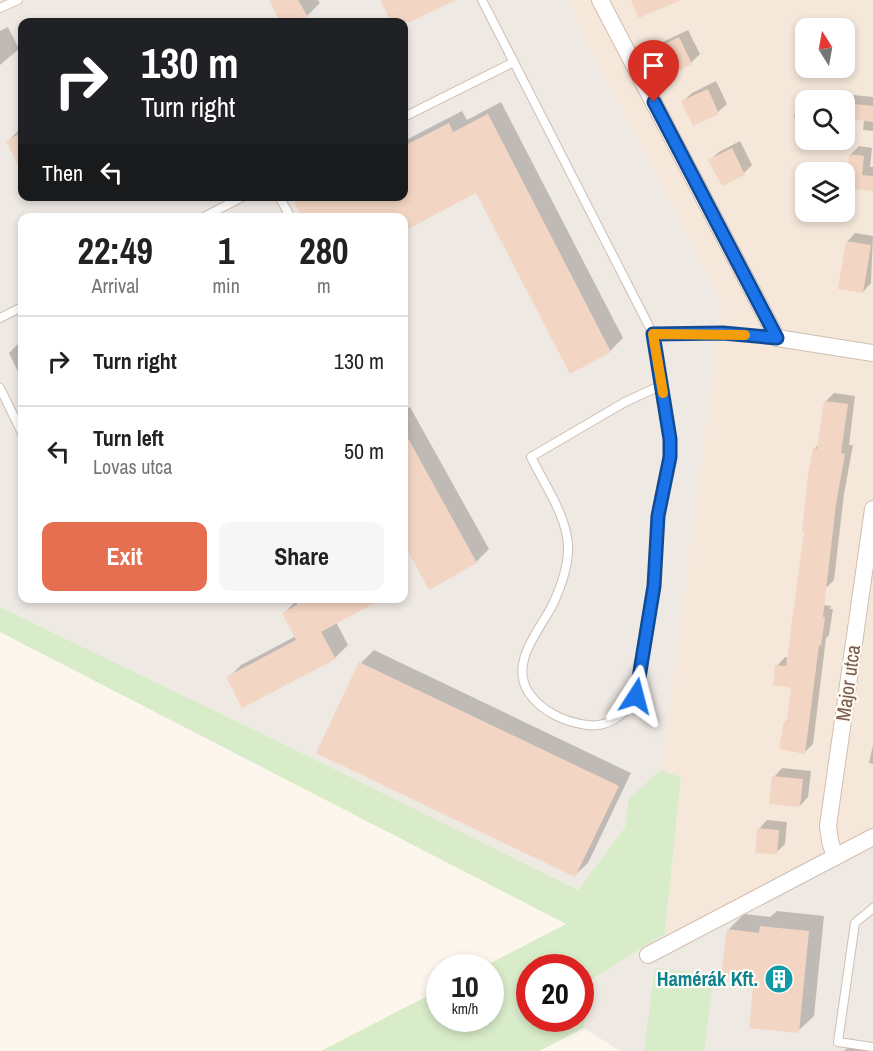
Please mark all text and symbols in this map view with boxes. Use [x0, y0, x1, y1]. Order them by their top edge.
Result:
north arrow [795, 18, 855, 78]
map controls [795, 18, 855, 222]
text: 130 m [141, 35, 239, 91]
pin [628, 40, 679, 102]
icon: right [42, 42, 120, 120]
icon: arrive [637, 49, 670, 82]
text: Turn right [141, 89, 235, 125]
button: search [795, 90, 855, 150]
icon: left [95, 156, 128, 189]
text: Then [42, 158, 83, 188]
button: layers [795, 162, 855, 222]
text: 22:49 [77, 227, 153, 275]
text: 1 [218, 227, 234, 275]
text: 280 [299, 227, 349, 275]
text: Arrival [92, 272, 139, 299]
text: min [212, 272, 240, 299]
text: m [317, 272, 331, 299]
icon: right [42, 345, 75, 378]
text: Turn right [93, 346, 177, 376]
text: 130 m [334, 346, 384, 376]
text: Turn left [93, 423, 164, 453]
icon: left [42, 435, 75, 468]
text: 50 m [344, 436, 384, 466]
text: Lovas utca [93, 453, 172, 480]
button: Exit [42, 522, 207, 591]
button: Share [219, 522, 384, 591]
street label: Major utca [829, 643, 866, 723]
position arrow [604, 664, 668, 728]
speed limit sign: 20 [516, 954, 594, 1032]
building icon: Hamérák Kft. [763, 963, 795, 995]
place label: Hamérák Kft. [657, 965, 758, 992]
text: 10 [451, 966, 479, 1006]
text: km/h [452, 998, 478, 1019]

